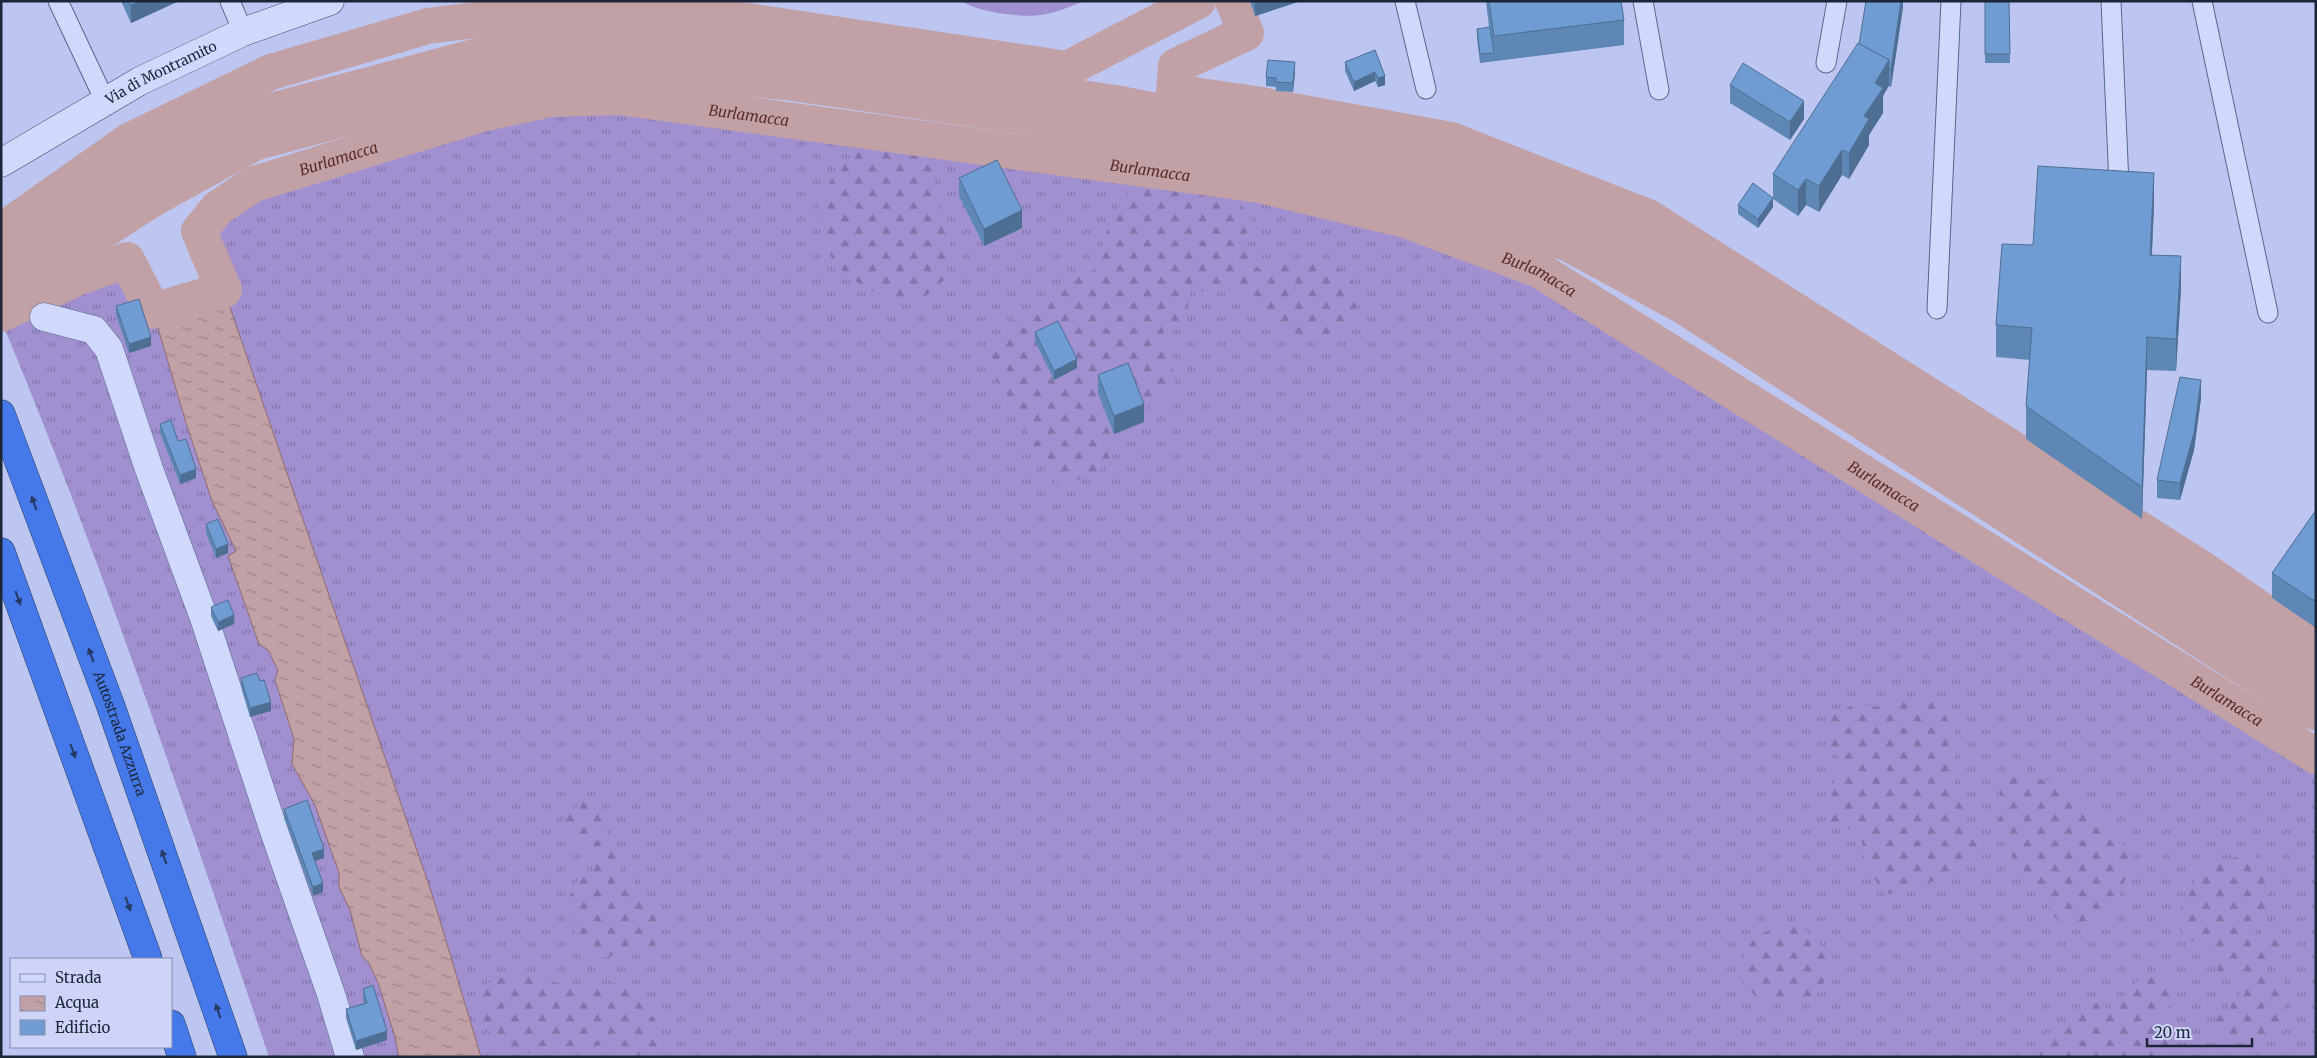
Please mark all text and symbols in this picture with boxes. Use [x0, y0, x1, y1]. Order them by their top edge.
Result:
street label: Via di Montramito [101, 37, 220, 109]
water label: Burlamacca [707, 100, 790, 130]
water label: Burlamacca [297, 137, 380, 179]
water label: Burlamacca [1109, 155, 1192, 185]
water label: Burlamacca [1499, 248, 1580, 301]
water label: Burlamacca [1845, 456, 1923, 515]
one-way arrow [30, 495, 37, 510]
one-way arrow [14, 591, 22, 606]
one-way arrow [87, 647, 95, 662]
street label: Autostrada Azzurra [89, 668, 151, 799]
water label: Burlamacca [2188, 671, 2267, 730]
one-way arrow [69, 744, 77, 759]
one-way arrow [160, 849, 168, 864]
one-way arrow [125, 896, 132, 911]
legend [10, 958, 172, 1048]
text: Strada [55, 968, 102, 987]
text: Acqua [54, 993, 99, 1012]
one-way arrow [214, 1003, 221, 1018]
scale bar [2147, 1016, 2252, 1048]
text: Edificio [55, 1018, 111, 1037]
text: 20 m [2154, 1023, 2191, 1042]

